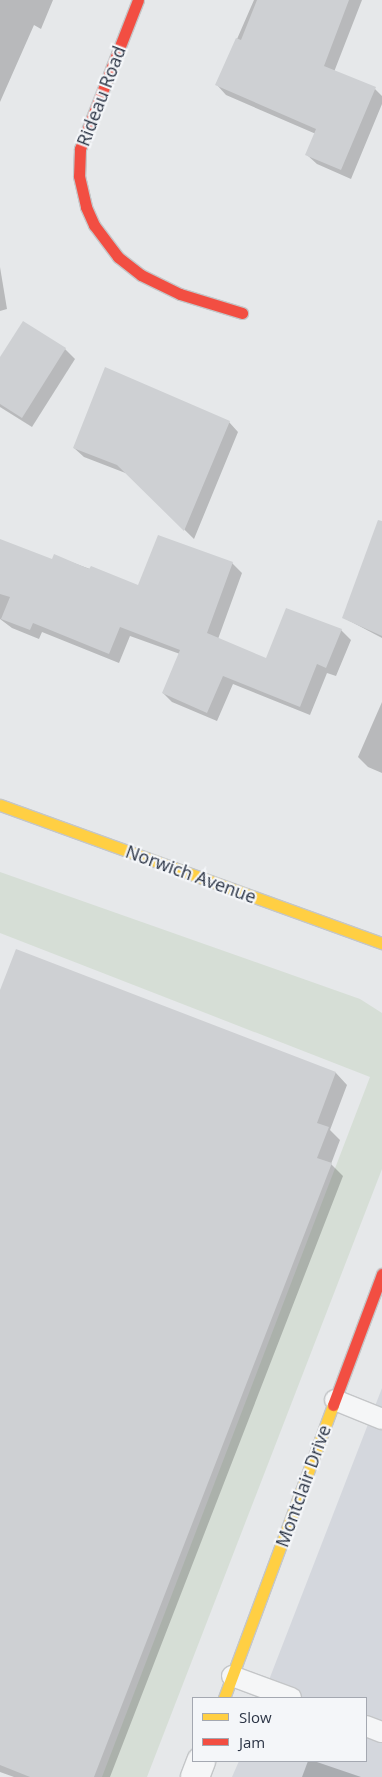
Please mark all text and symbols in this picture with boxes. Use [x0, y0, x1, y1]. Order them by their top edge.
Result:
street label: Rideau Road [72, 43, 130, 149]
street label: Norwich Avenue [123, 840, 259, 908]
street label: Montclair Drive [271, 1422, 335, 1550]
legend [192, 1697, 367, 1762]
text: Slow [239, 1707, 272, 1727]
text: Jam [239, 1732, 265, 1752]

